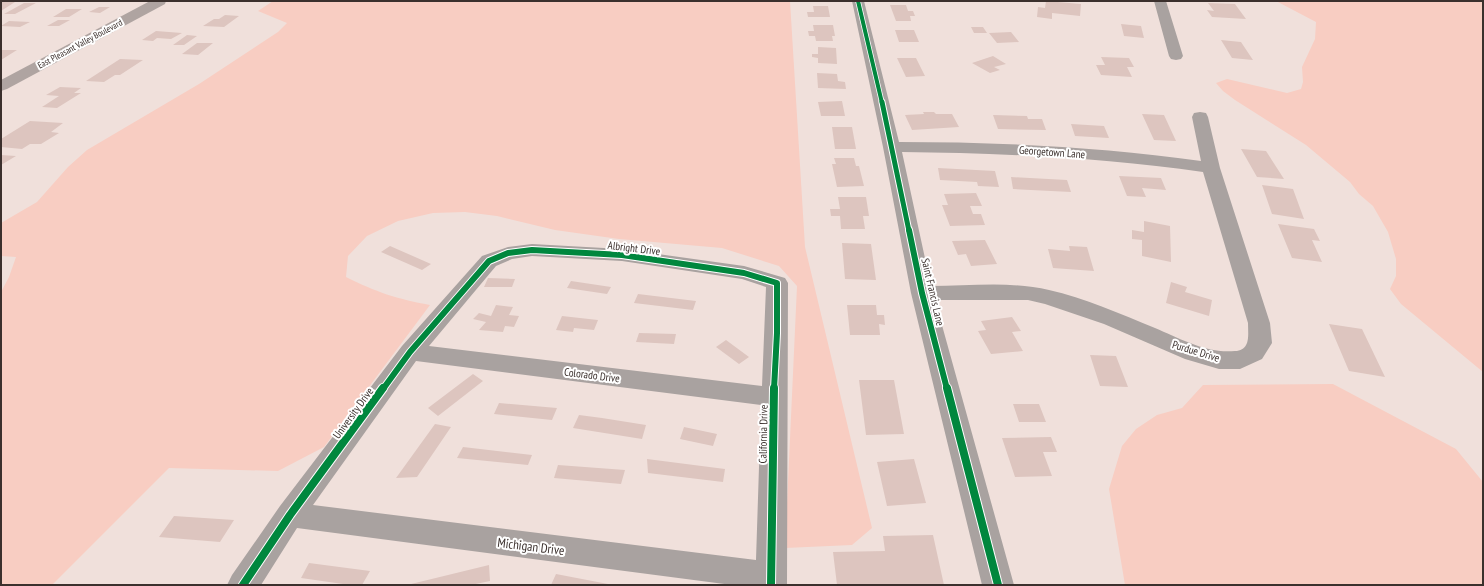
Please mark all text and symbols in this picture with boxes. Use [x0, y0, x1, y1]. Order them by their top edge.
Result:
street label: East Pleasant Valley Boulevard [35, 16, 124, 71]
street label: Georgetown Lane [1018, 143, 1086, 161]
street label: Albright Drive [607, 238, 662, 258]
street label: Saint Francis Lane [918, 257, 948, 328]
street label: Purdue Drive [1171, 337, 1222, 365]
street label: Colorado Drive [563, 365, 621, 385]
street label: University Drive [330, 384, 377, 441]
street label: California Drive [755, 404, 771, 463]
street label: Michigan Drive [497, 534, 565, 559]

